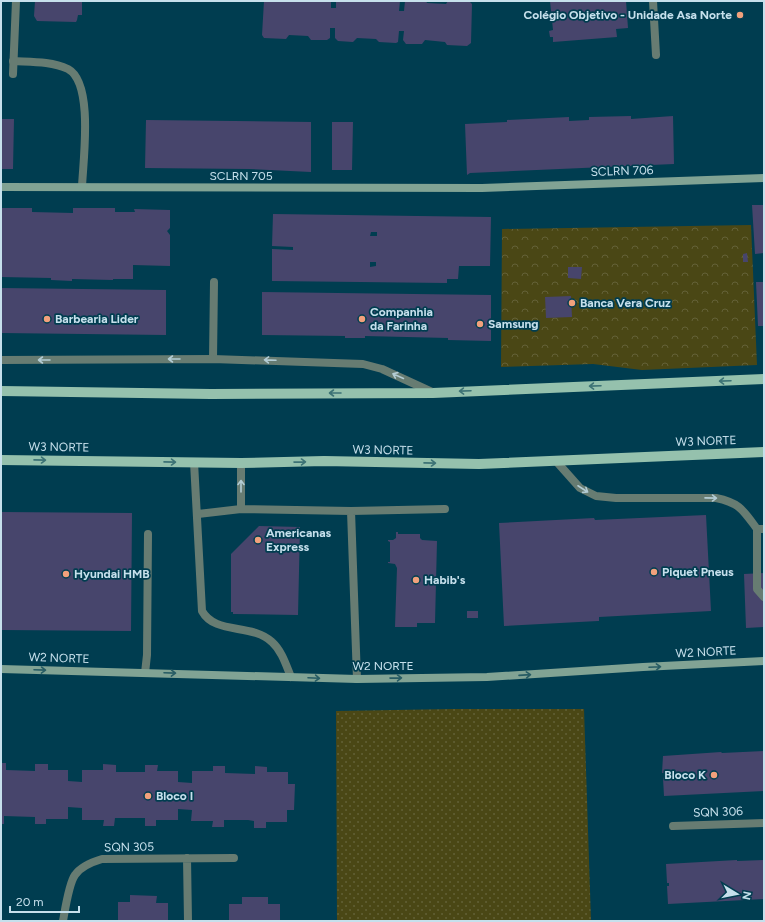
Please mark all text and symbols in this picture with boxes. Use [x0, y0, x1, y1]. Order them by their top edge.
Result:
place label: Colégio Objetivo - Unidade Asa Norte [524, 8, 732, 22]
marker: Colégio Objetivo - Unidade Asa Norte [735, 10, 745, 20]
street label: SCLRN 706 [590, 163, 654, 179]
street label: SCLRN 705 [209, 169, 273, 183]
place label: Banca Vera Cruz [580, 296, 671, 310]
marker: Banca Vera Cruz [567, 298, 577, 308]
place label: Companhia da Farinha [370, 305, 433, 333]
place label: Barbearia Lider [55, 312, 139, 326]
marker: Barbearia Lider [42, 314, 52, 324]
marker: Companhia da Farinha [357, 314, 367, 324]
place label: Samsung [488, 317, 539, 331]
marker: Samsung [475, 319, 485, 329]
one-way arrow [168, 355, 181, 363]
one-way arrow [38, 356, 51, 363]
one-way arrow [264, 356, 277, 364]
one-way arrow [392, 372, 404, 379]
one-way arrow [719, 377, 732, 385]
one-way arrow [589, 382, 602, 390]
one-way arrow [459, 388, 472, 395]
one-way arrow [329, 389, 342, 397]
street label: W3 NORTE [675, 433, 737, 449]
street label: W3 NORTE [28, 439, 90, 455]
street label: W3 NORTE [352, 442, 414, 458]
one-way arrow [33, 456, 46, 464]
one-way arrow [163, 458, 176, 466]
one-way arrow [293, 458, 306, 466]
one-way arrow [423, 460, 436, 467]
one-way arrow [237, 480, 245, 493]
one-way arrow [577, 485, 588, 493]
one-way arrow [704, 494, 717, 502]
place label: Americanas Express [266, 526, 332, 554]
marker: Americanas Express [253, 535, 263, 545]
place label: Piquet Pneus [662, 565, 734, 579]
place label: Hyundai HMB [74, 567, 150, 581]
marker: Piquet Pneus [649, 567, 659, 577]
marker: Hyundai HMB [61, 569, 71, 579]
place label: Habib's [424, 573, 466, 587]
marker: Habib's [411, 575, 421, 585]
street label: W2 NORTE [675, 643, 737, 661]
street label: W2 NORTE [28, 650, 90, 666]
street label: W2 NORTE [353, 659, 414, 673]
one-way arrow [648, 663, 661, 670]
one-way arrow [33, 666, 46, 673]
one-way arrow [163, 670, 176, 677]
one-way arrow [518, 671, 531, 678]
one-way arrow [307, 674, 320, 682]
one-way arrow [389, 674, 402, 682]
place label: Bloco K [664, 768, 706, 782]
marker: Bloco K [709, 770, 719, 780]
place label: Bloco I [156, 789, 193, 803]
marker: Bloco I [143, 791, 153, 801]
street label: SQN 306 [693, 804, 743, 820]
street label: SQN 305 [104, 840, 154, 854]
north arrow [717, 874, 757, 914]
scale bar [10, 888, 79, 914]
text: N [739, 890, 753, 901]
text: 20 m [16, 895, 44, 909]

